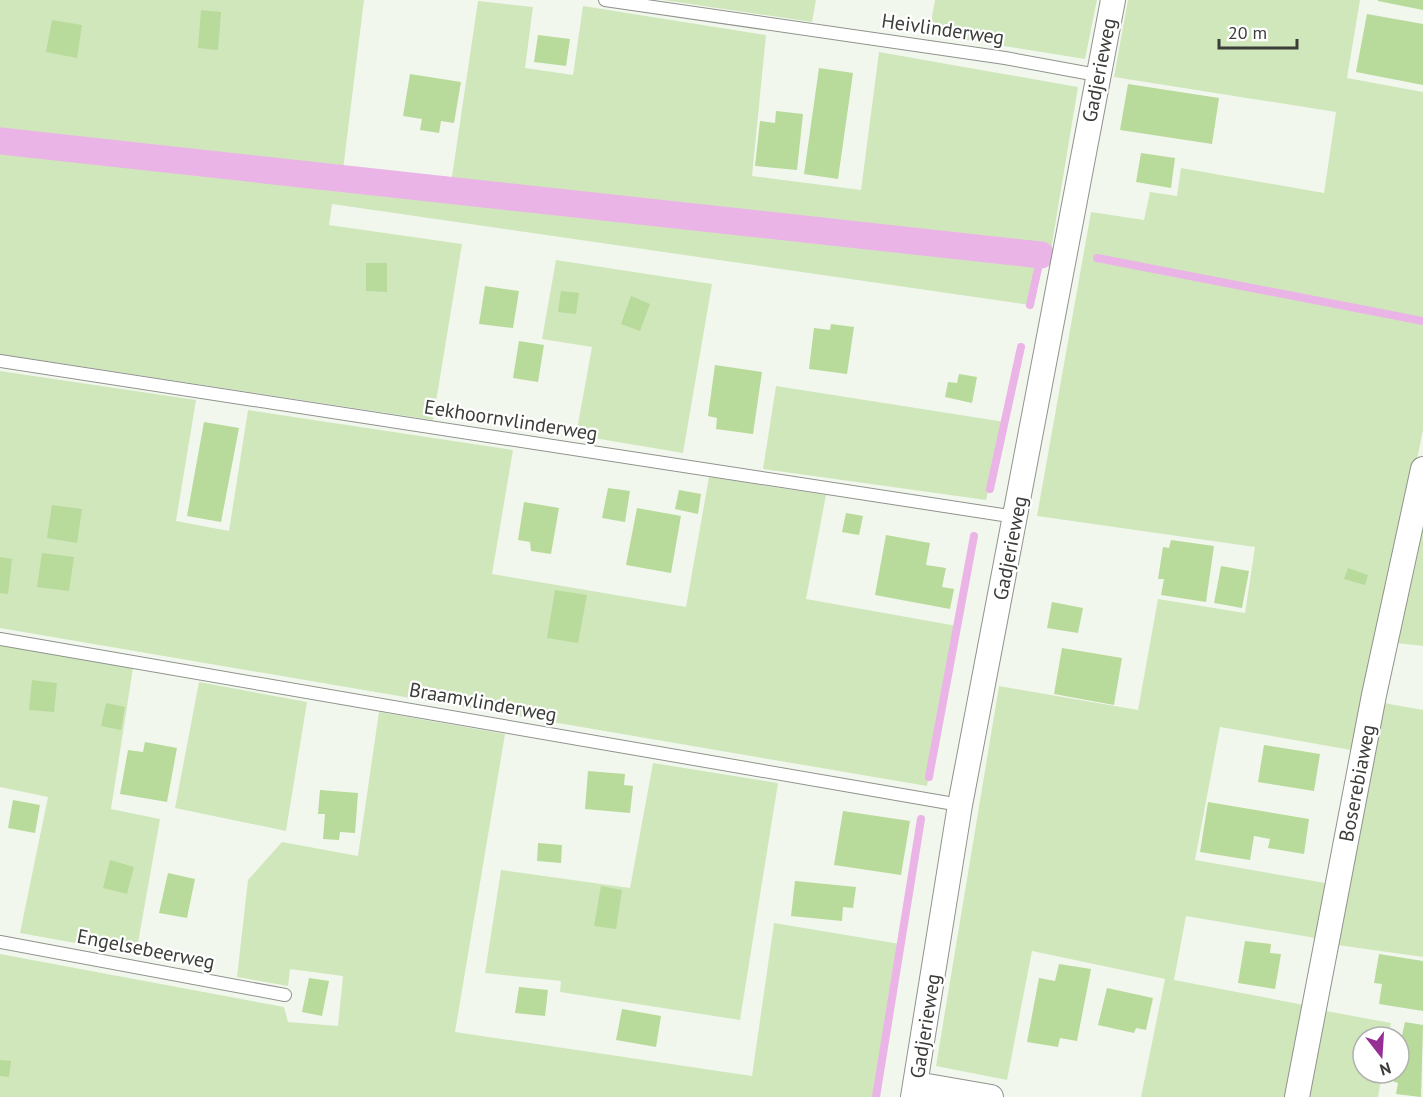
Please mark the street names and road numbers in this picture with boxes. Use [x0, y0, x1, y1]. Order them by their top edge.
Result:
street label: Heivlinderweg [880, 8, 1006, 50]
street label: Gadjerieweg [1076, 16, 1122, 124]
street label: Eekhoornvlinderweg [422, 393, 600, 447]
street label: Gadjerieweg [987, 494, 1033, 602]
street label: Braamvlinderweg [407, 676, 559, 728]
street label: Boserebiaweg [1333, 722, 1381, 844]
street label: Engelsebeerweg [75, 923, 217, 975]
street label: Gadjerieweg [904, 972, 946, 1080]

